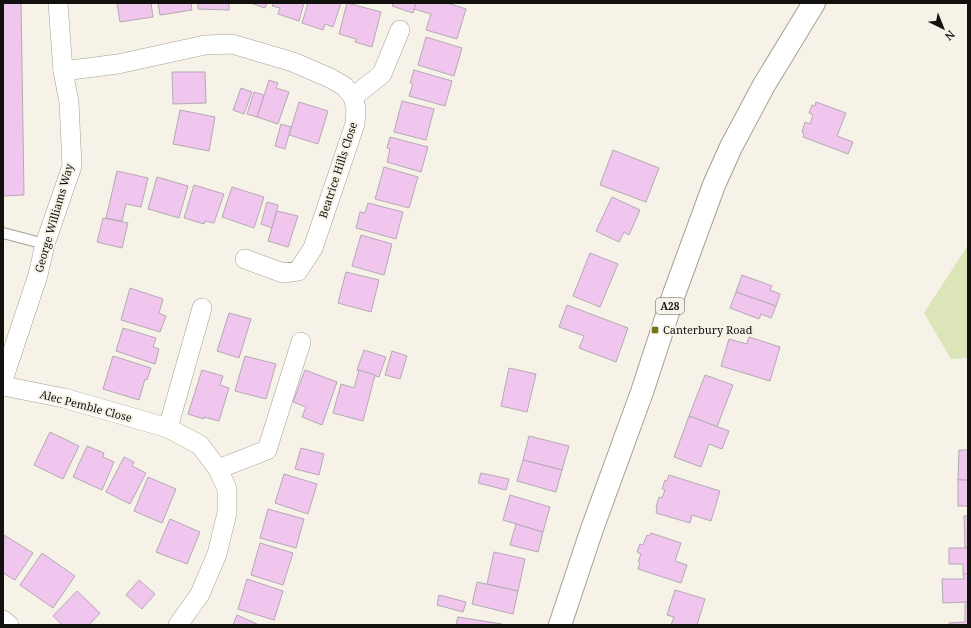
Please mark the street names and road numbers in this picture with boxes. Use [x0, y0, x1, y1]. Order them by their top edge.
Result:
street label: Beatrice Hills Close [315, 120, 360, 220]
street label: George Williams Way [31, 161, 76, 274]
road number: A28 [656, 298, 684, 314]
street label: Alec Pemble Close [39, 386, 134, 425]

